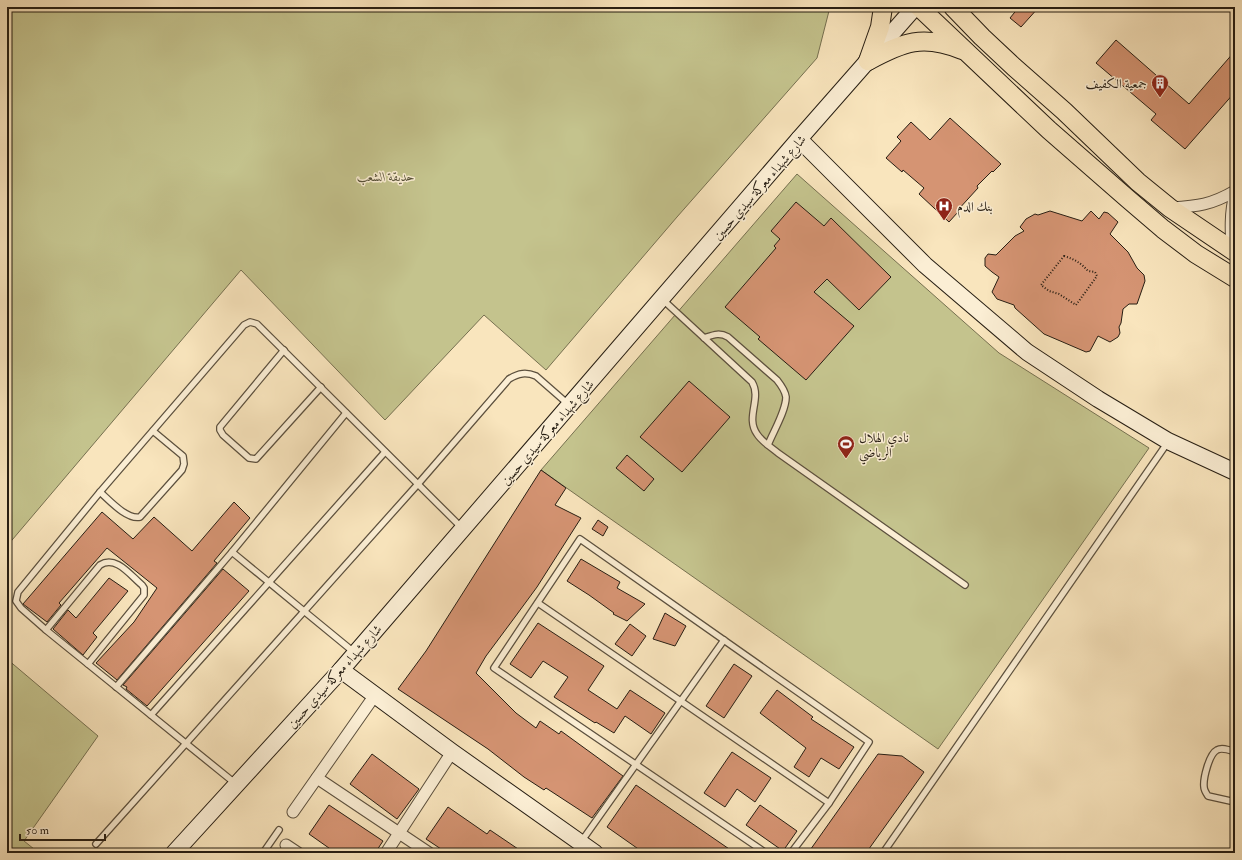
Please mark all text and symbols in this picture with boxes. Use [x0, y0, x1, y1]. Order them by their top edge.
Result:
building icon: جمعية الكفيف [1150, 73, 1170, 98]
place label: جمعية الكفيف [1086, 76, 1147, 92]
street label: شارع شهداء معركة سيدي حسين [709, 131, 812, 245]
park label: حديقة الشعب [357, 169, 415, 186]
hospital icon: بنك الدم [934, 196, 954, 221]
place label: بنك الدم [957, 199, 993, 218]
street label: شارع شهداء معركة سيدي حسين [497, 376, 600, 490]
place label: نادي الهلال الرياضي [859, 430, 909, 465]
sports icon: نادي الهلال الرياضي [836, 434, 856, 459]
street label: شارع شهداء معركة سيدي حسين [283, 621, 388, 734]
scale bar [20, 816, 105, 842]
text: 50 m [26, 823, 50, 838]

